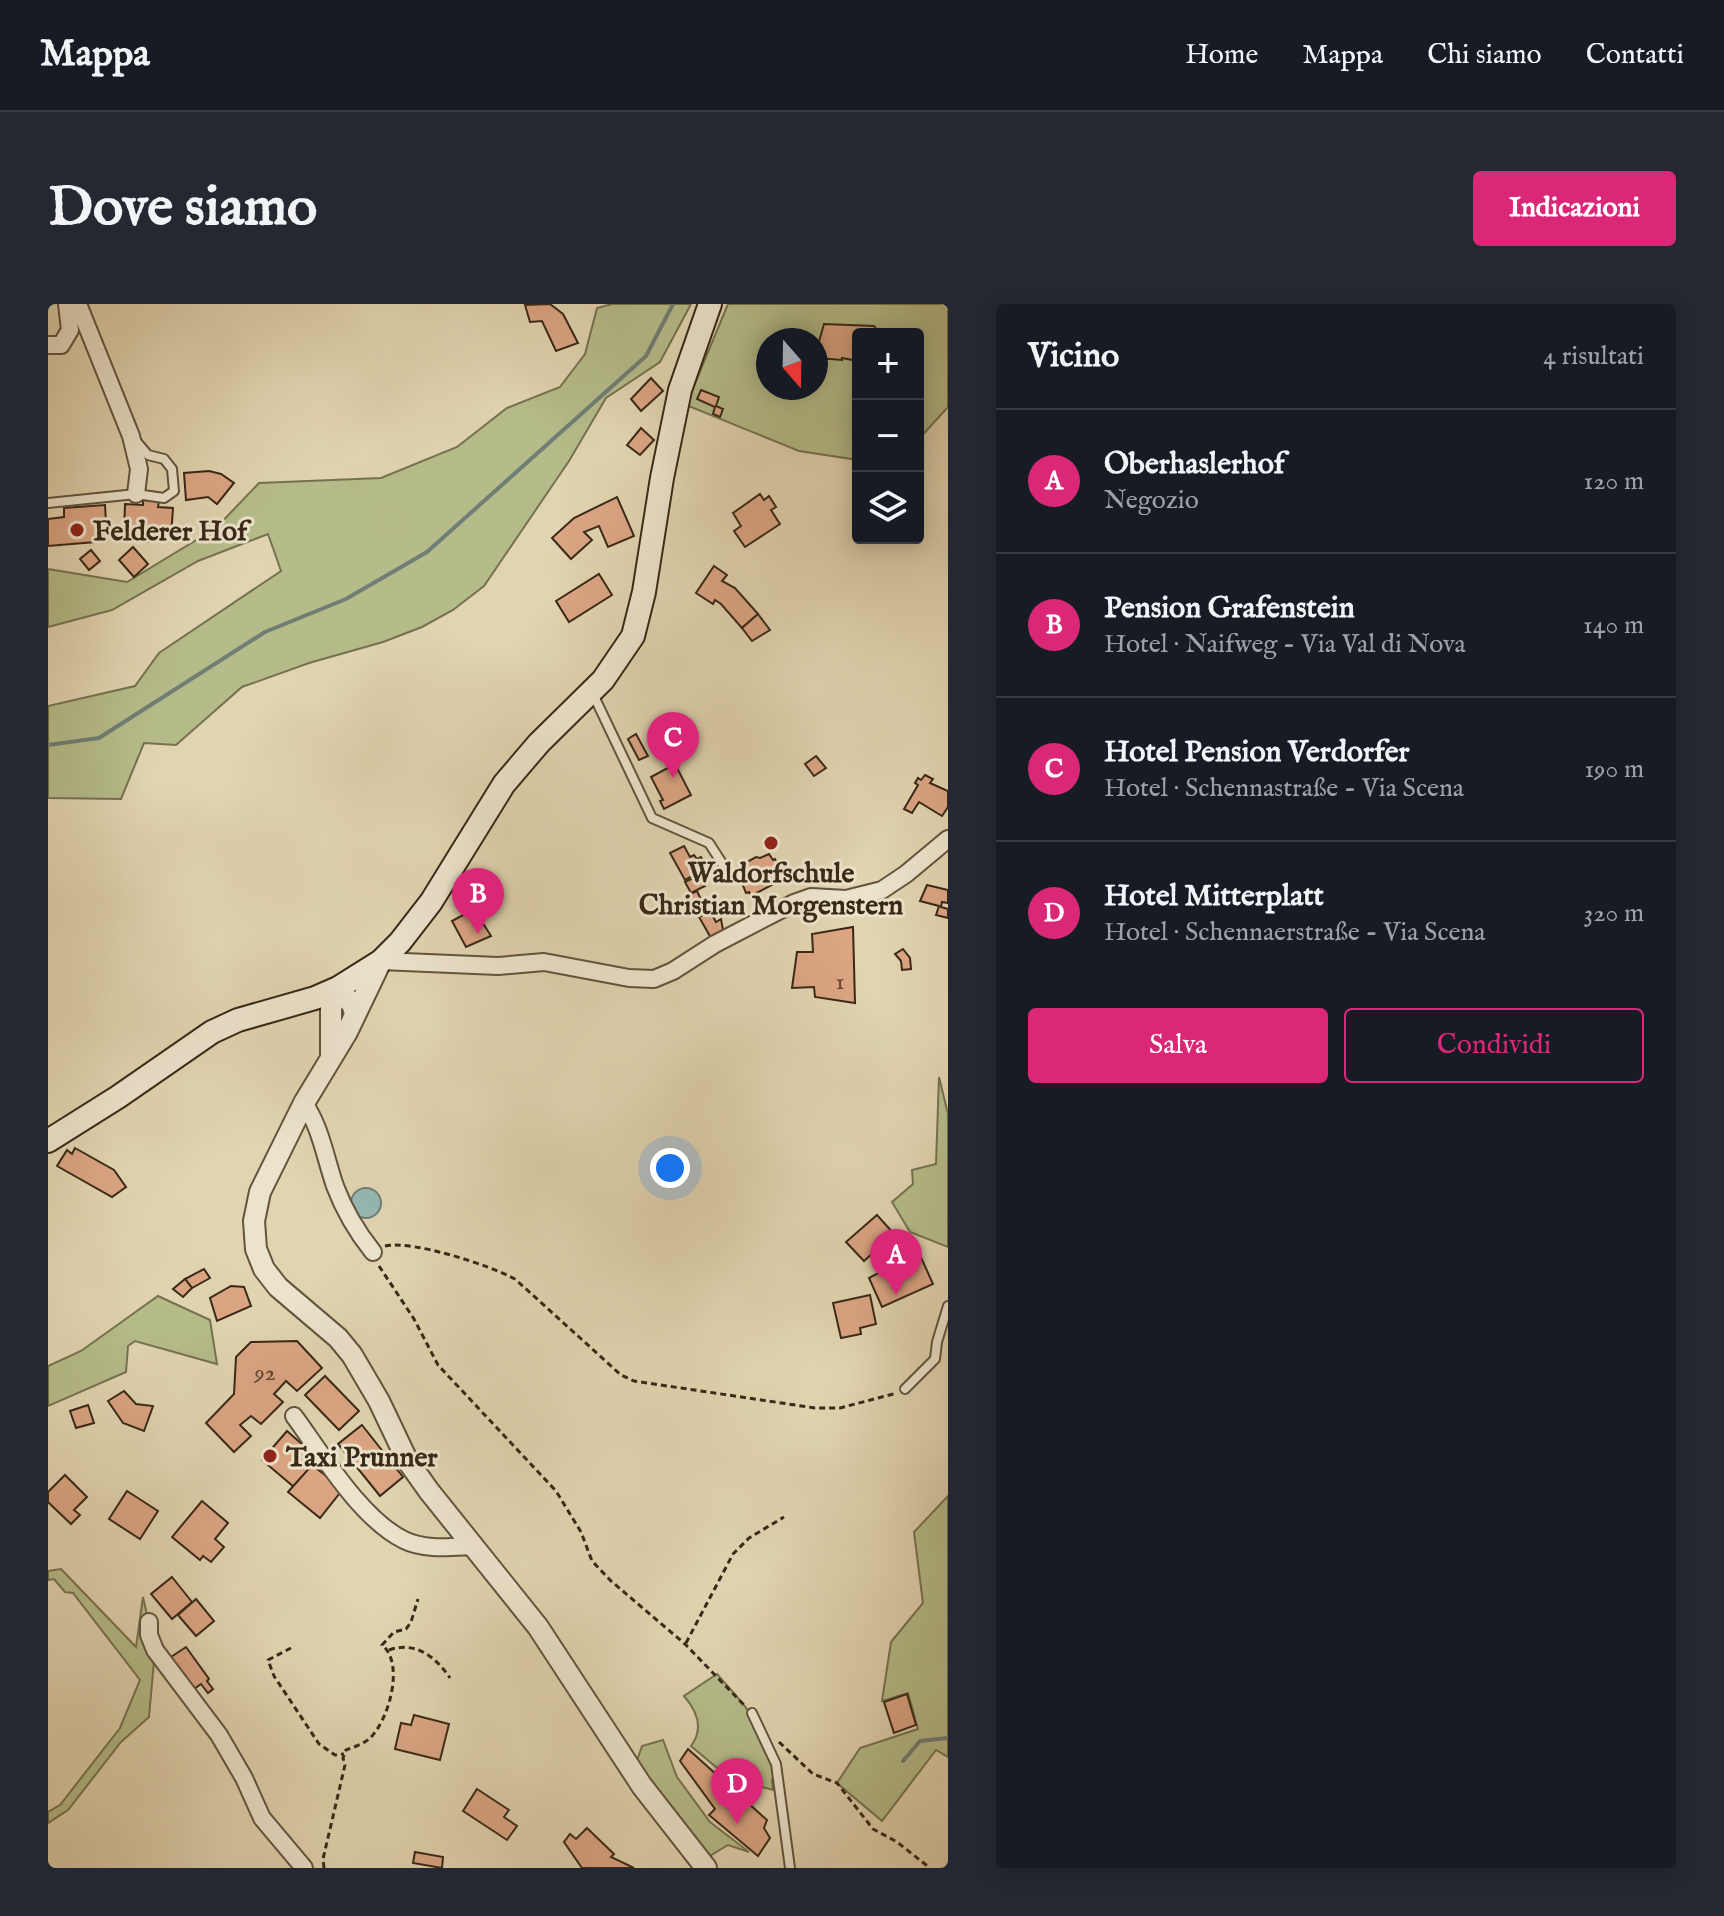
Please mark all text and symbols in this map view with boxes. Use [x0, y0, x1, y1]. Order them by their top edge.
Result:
text: Mappa [40, 31, 150, 79]
text: Home [1185, 38, 1258, 73]
text: Mappa [1302, 38, 1383, 73]
text: Chi siamo [1427, 38, 1542, 73]
text: Contatti [1586, 38, 1684, 73]
button: Indicazioni [1473, 171, 1676, 246]
text: Dove siamo [48, 173, 317, 244]
north arrow [756, 328, 828, 400]
map controls [852, 328, 924, 544]
button: + [852, 328, 924, 400]
text: Vicino [1028, 335, 1119, 378]
text: 4 risultati [1543, 340, 1644, 373]
button: − [852, 400, 924, 472]
text: Oberhaslerhof [1104, 446, 1285, 484]
text: A [1045, 465, 1063, 498]
text: 120 m [1584, 465, 1644, 498]
button: layers [852, 472, 924, 544]
text: Negozio [1104, 484, 1199, 517]
place label: Felderer Hof [93, 515, 252, 550]
marker: Felderer Hof [68, 521, 86, 539]
text: Pension Grafenstein [1104, 590, 1355, 628]
text: B [1045, 609, 1063, 642]
text: 140 m [1583, 609, 1644, 642]
text: Hotel · Naifweg - Via Val di Nova [1104, 628, 1466, 661]
pin: C [647, 712, 699, 778]
text: Hotel Pension Verdorfer [1104, 734, 1410, 772]
text: C [1045, 753, 1063, 786]
text: 190 m [1584, 753, 1644, 786]
text: Hotel · Schennastraße - Via Scena [1104, 772, 1464, 805]
marker: Waldorfschule Christian Morgenstern [762, 834, 780, 852]
place label: Waldorfschule Christian Morgenstern [639, 857, 903, 924]
pin: B [452, 868, 504, 934]
text: Hotel Mitterplatt [1104, 878, 1324, 916]
text: D [1044, 897, 1064, 930]
text: 320 m [1584, 897, 1644, 930]
text: Hotel · Schennaerstraße - Via Scena [1104, 916, 1486, 949]
house number: 1 [836, 967, 844, 998]
button: Salva [1028, 1008, 1328, 1083]
button: Condividi [1344, 1008, 1644, 1083]
your location [650, 1148, 690, 1188]
pin: A [870, 1229, 922, 1295]
house number: 92 [253, 1358, 276, 1389]
place label: Taxi Prunner [285, 1441, 438, 1476]
marker: Taxi Prunner [261, 1447, 279, 1465]
pin: D [711, 1758, 763, 1824]

